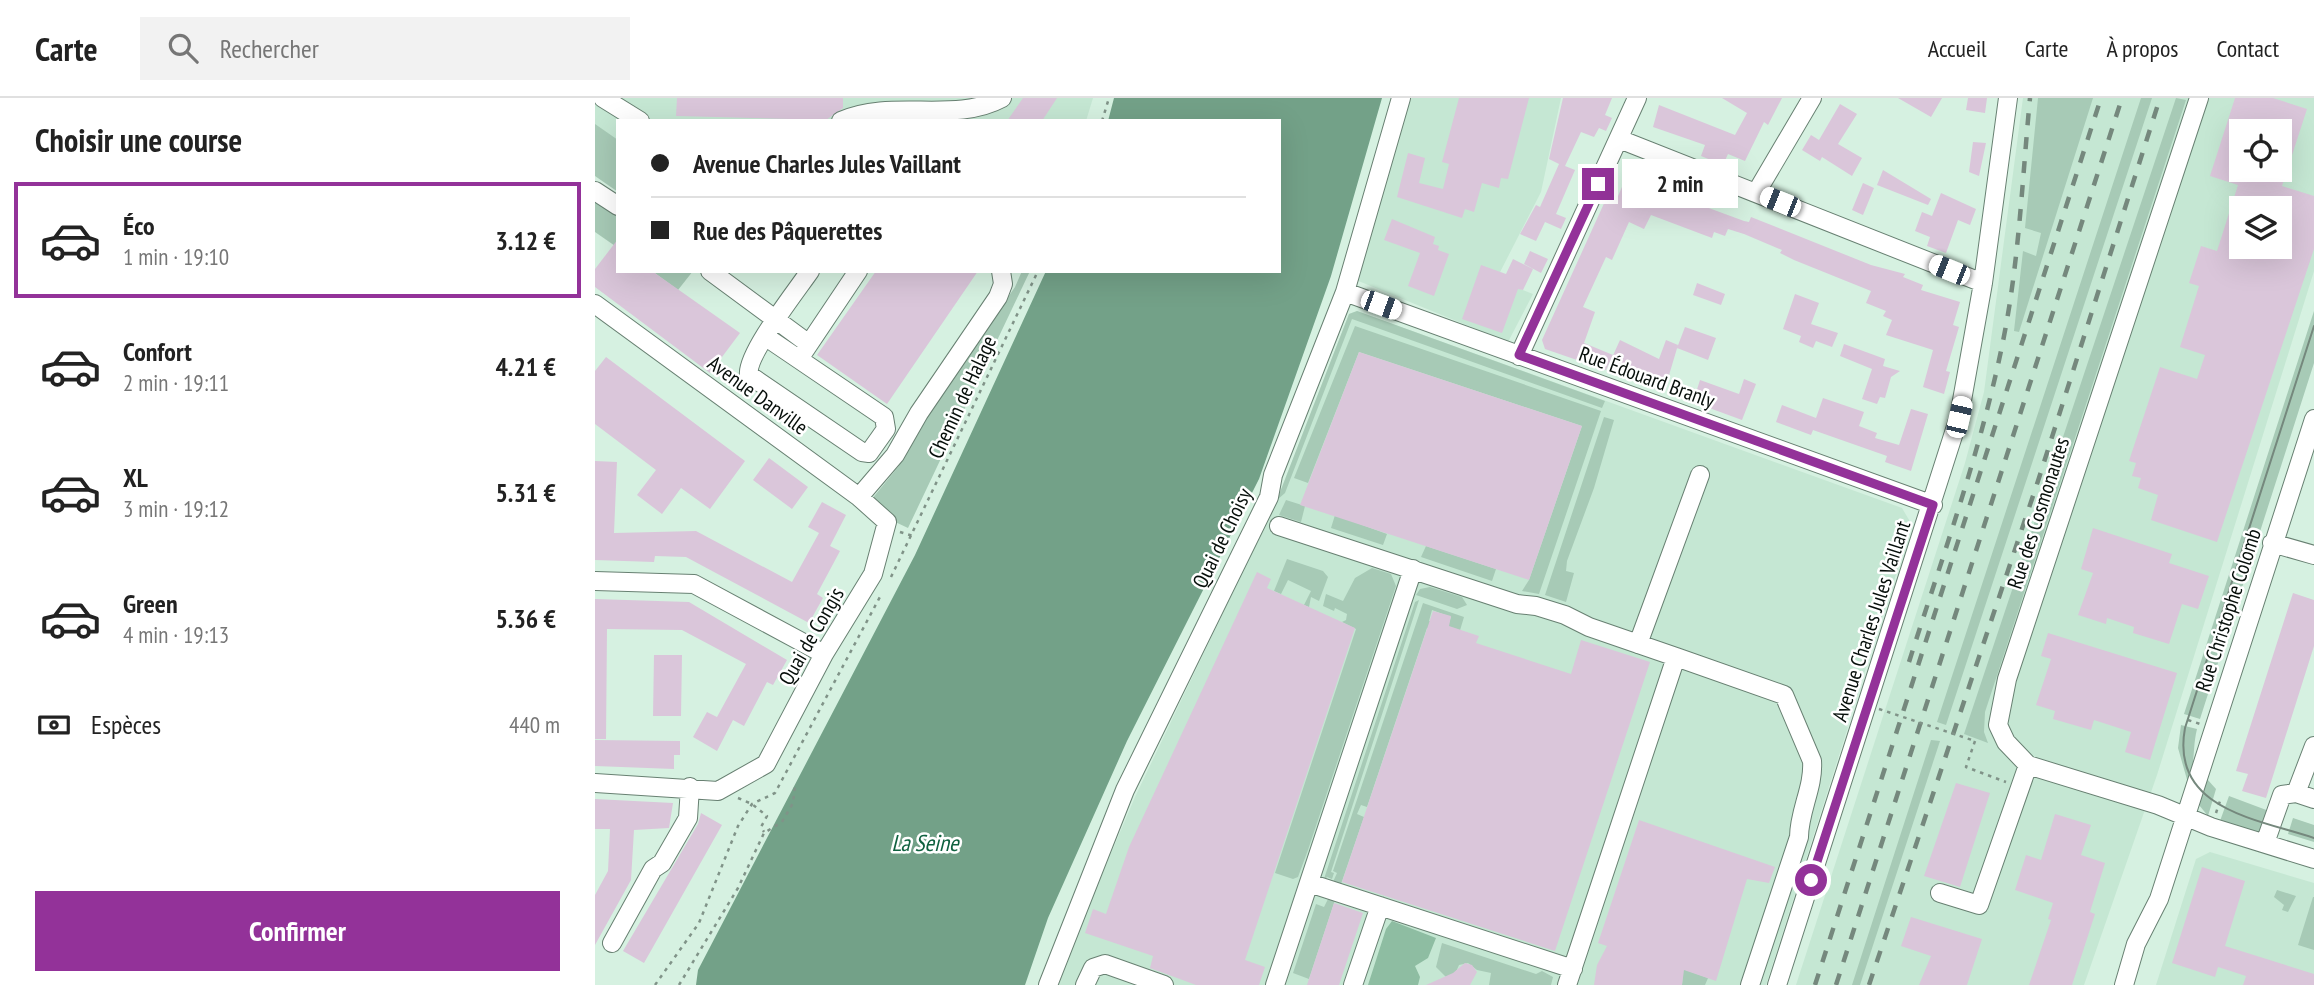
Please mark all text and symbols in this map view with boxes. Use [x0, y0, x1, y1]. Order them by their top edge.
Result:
search box [140, 17, 630, 80]
text: Carte [35, 27, 98, 70]
icon: search [164, 29, 202, 67]
text: Rechercher [220, 32, 319, 65]
text: Accueil [1928, 33, 1987, 64]
text: Carte [2025, 33, 2068, 64]
text: À propos [2106, 33, 2178, 64]
text: Contact [2216, 33, 2279, 64]
text: Choisir une course [35, 119, 242, 161]
map controls [2229, 119, 2292, 259]
button: locate [2229, 119, 2292, 182]
text: Avenue Charles Jules Vaillant [693, 147, 961, 180]
callout: 2 min [1623, 160, 1738, 208]
route end [1582, 168, 1614, 200]
text: 2 min [1657, 169, 1703, 198]
car [1757, 184, 1804, 220]
button: layers [2229, 196, 2292, 259]
icon: car [39, 209, 102, 272]
text: Éco [123, 209, 155, 242]
text: Rue des Pâquerettes [693, 214, 882, 247]
text: 3.12 € [495, 224, 556, 257]
text: 1 min · 19:10 [123, 242, 229, 271]
car [1926, 252, 1973, 288]
car [1358, 288, 1405, 322]
street label: Chemin de Halage [922, 331, 1002, 463]
icon: car [39, 335, 102, 398]
text: Confort [123, 335, 192, 368]
street label: Rue Édouard Branly [1575, 340, 1719, 414]
text: 4.21 € [495, 350, 556, 383]
street label: Avenue Danville [703, 350, 813, 440]
text: 2 min · 19:11 [123, 368, 229, 397]
car [1945, 394, 1974, 440]
street label: Rue des Cosmonautes [2001, 434, 2075, 592]
icon: car [39, 461, 102, 524]
text: XL [123, 461, 148, 494]
text: 5.31 € [495, 476, 556, 509]
street label: Quai de Choisy [1186, 484, 1258, 592]
text: 3 min · 19:12 [123, 494, 229, 523]
street label: Avenue Charles Jules Vaillant [1826, 517, 1916, 725]
street label: Rue Christophe Colomb [2189, 525, 2267, 695]
street label: Quai de Congis [772, 582, 850, 690]
icon: car [39, 587, 102, 650]
text: Green [123, 587, 178, 620]
text: 5.36 € [495, 602, 556, 635]
text: 4 min · 19:13 [123, 620, 229, 649]
icon: cash [35, 706, 73, 744]
text: Espèces [91, 708, 161, 741]
text: 440 m [509, 710, 560, 739]
water label: La Seine [891, 828, 960, 857]
route start [1795, 864, 1827, 896]
button: Confirmer [35, 891, 560, 971]

